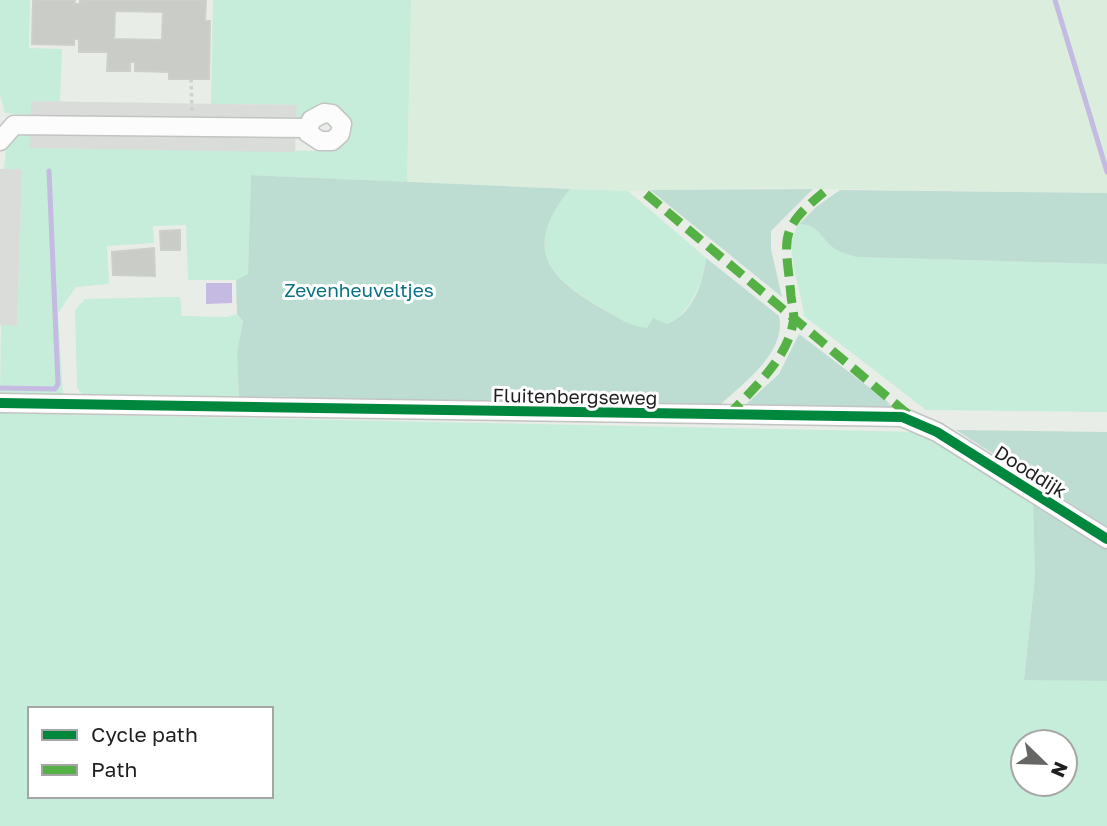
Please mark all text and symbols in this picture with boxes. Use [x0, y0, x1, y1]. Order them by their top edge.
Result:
park label: Zevenheuveltjes [284, 278, 434, 301]
street label: Fluitenbergseweg [492, 383, 658, 409]
street label: Dooddijk [991, 440, 1071, 502]
legend [28, 707, 273, 798]
text: Cycle path [91, 721, 198, 747]
north arrow [1009, 728, 1079, 798]
text: Path [91, 756, 138, 782]
text: N [1047, 759, 1074, 781]

